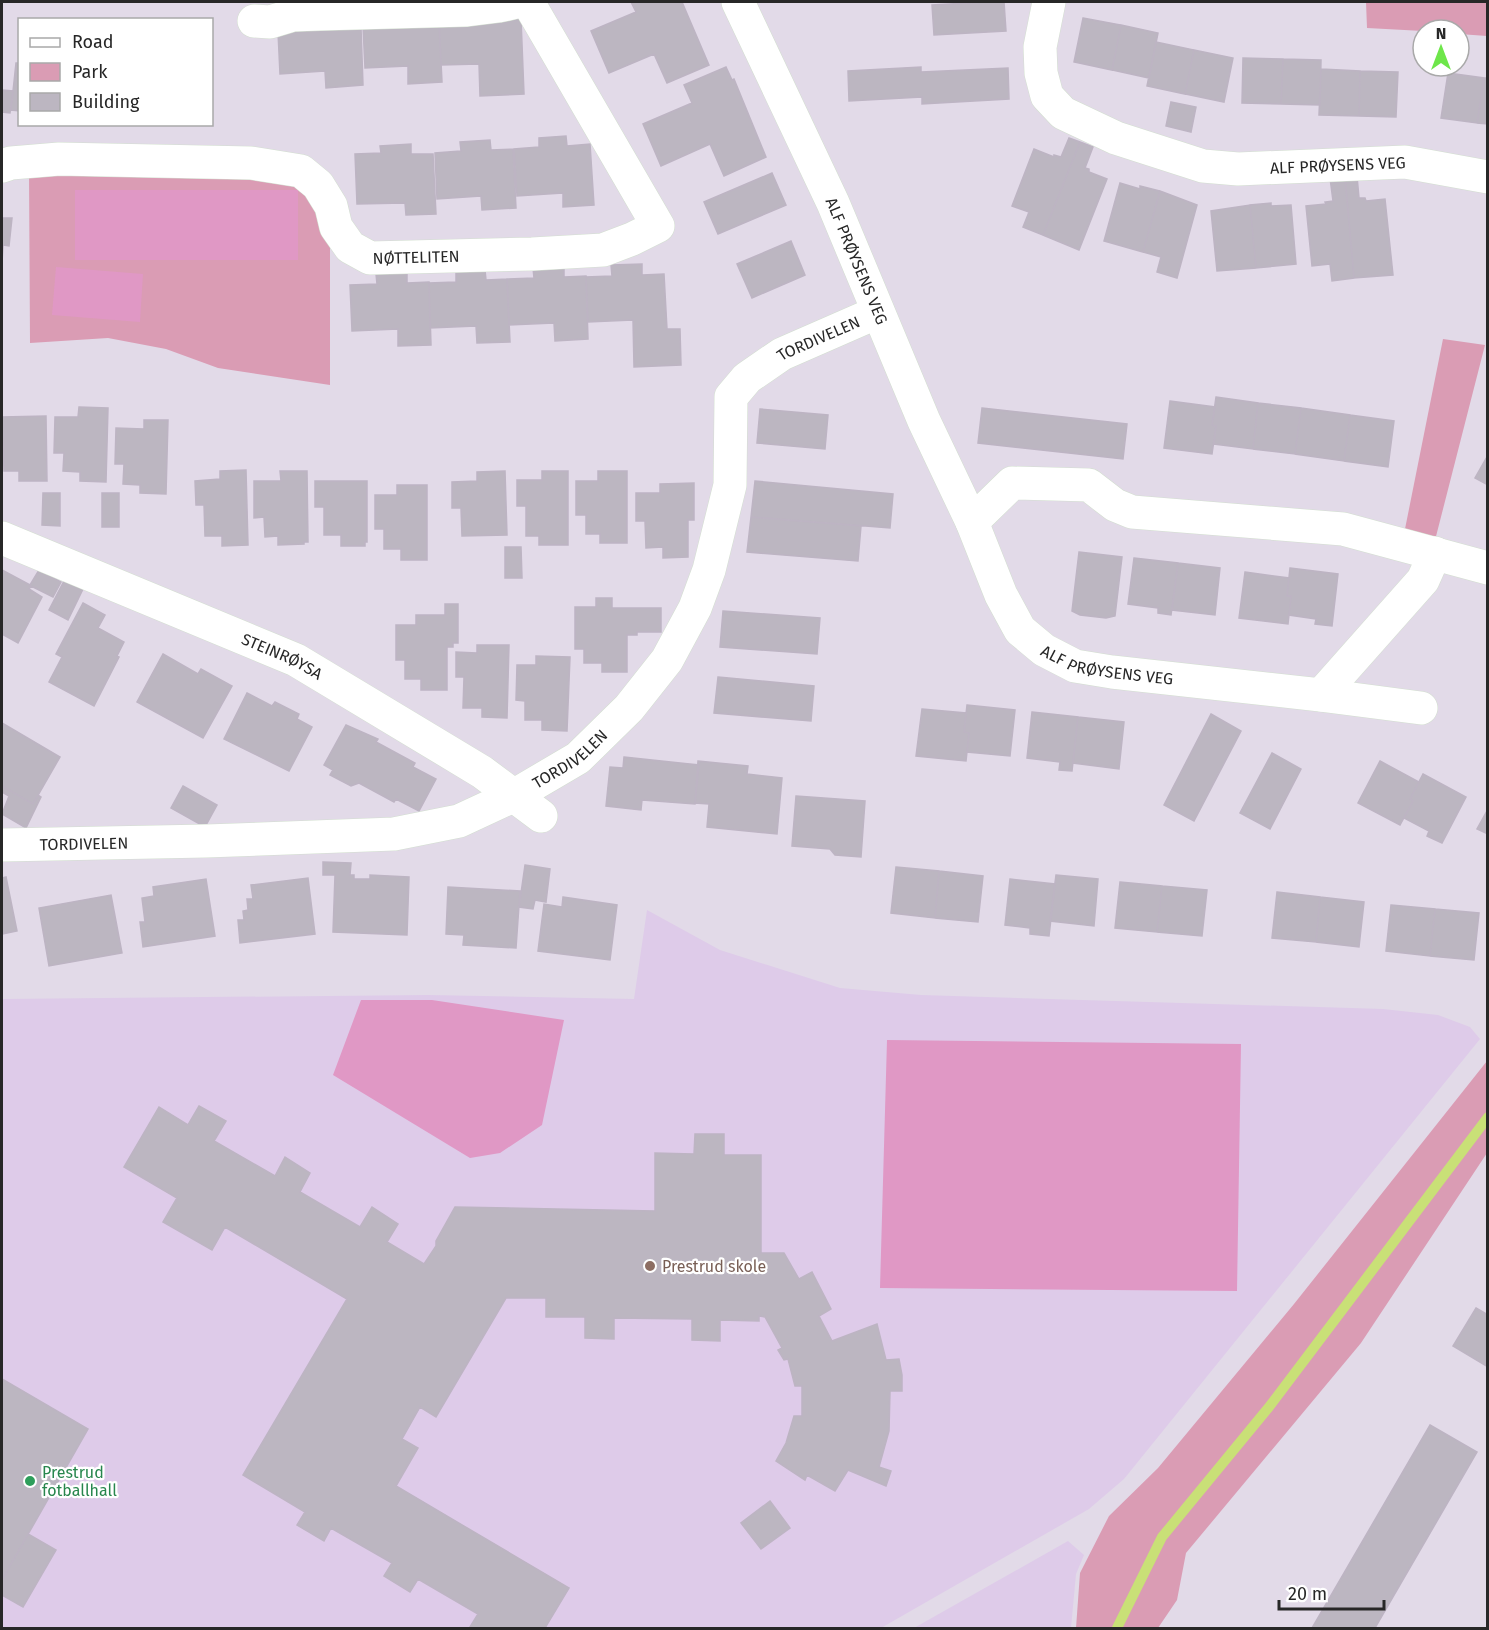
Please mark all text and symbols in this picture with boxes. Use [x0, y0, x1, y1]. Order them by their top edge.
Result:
legend [18, 18, 213, 126]
north arrow [1411, 18, 1471, 78]
text: N [1436, 24, 1446, 43]
text: Road [72, 31, 114, 53]
text: Park [72, 61, 108, 83]
text: Building [72, 91, 140, 113]
street label: ALF PRØYSENS VEG [1270, 153, 1406, 178]
street label: ALF PRØYSENS VEG [822, 194, 892, 327]
street label: NØTTELITEN [372, 247, 460, 268]
street label: TORDIVELEN [773, 312, 863, 365]
street label: STEINRØYSA [239, 629, 326, 684]
street label: ALF PRØYSENS VEG [1038, 641, 1174, 689]
street label: TORDIVELEN [529, 726, 611, 793]
street label: TORDIVELEN [40, 834, 128, 854]
place label: Prestrud skole [662, 1257, 766, 1276]
marker: Prestrud skole [643, 1259, 657, 1273]
place label: Prestrud fotballhall [42, 1463, 117, 1500]
marker: Prestrud fotballhall [23, 1474, 37, 1488]
scale bar [1279, 1573, 1384, 1611]
text: 20 m [1288, 1583, 1327, 1605]

